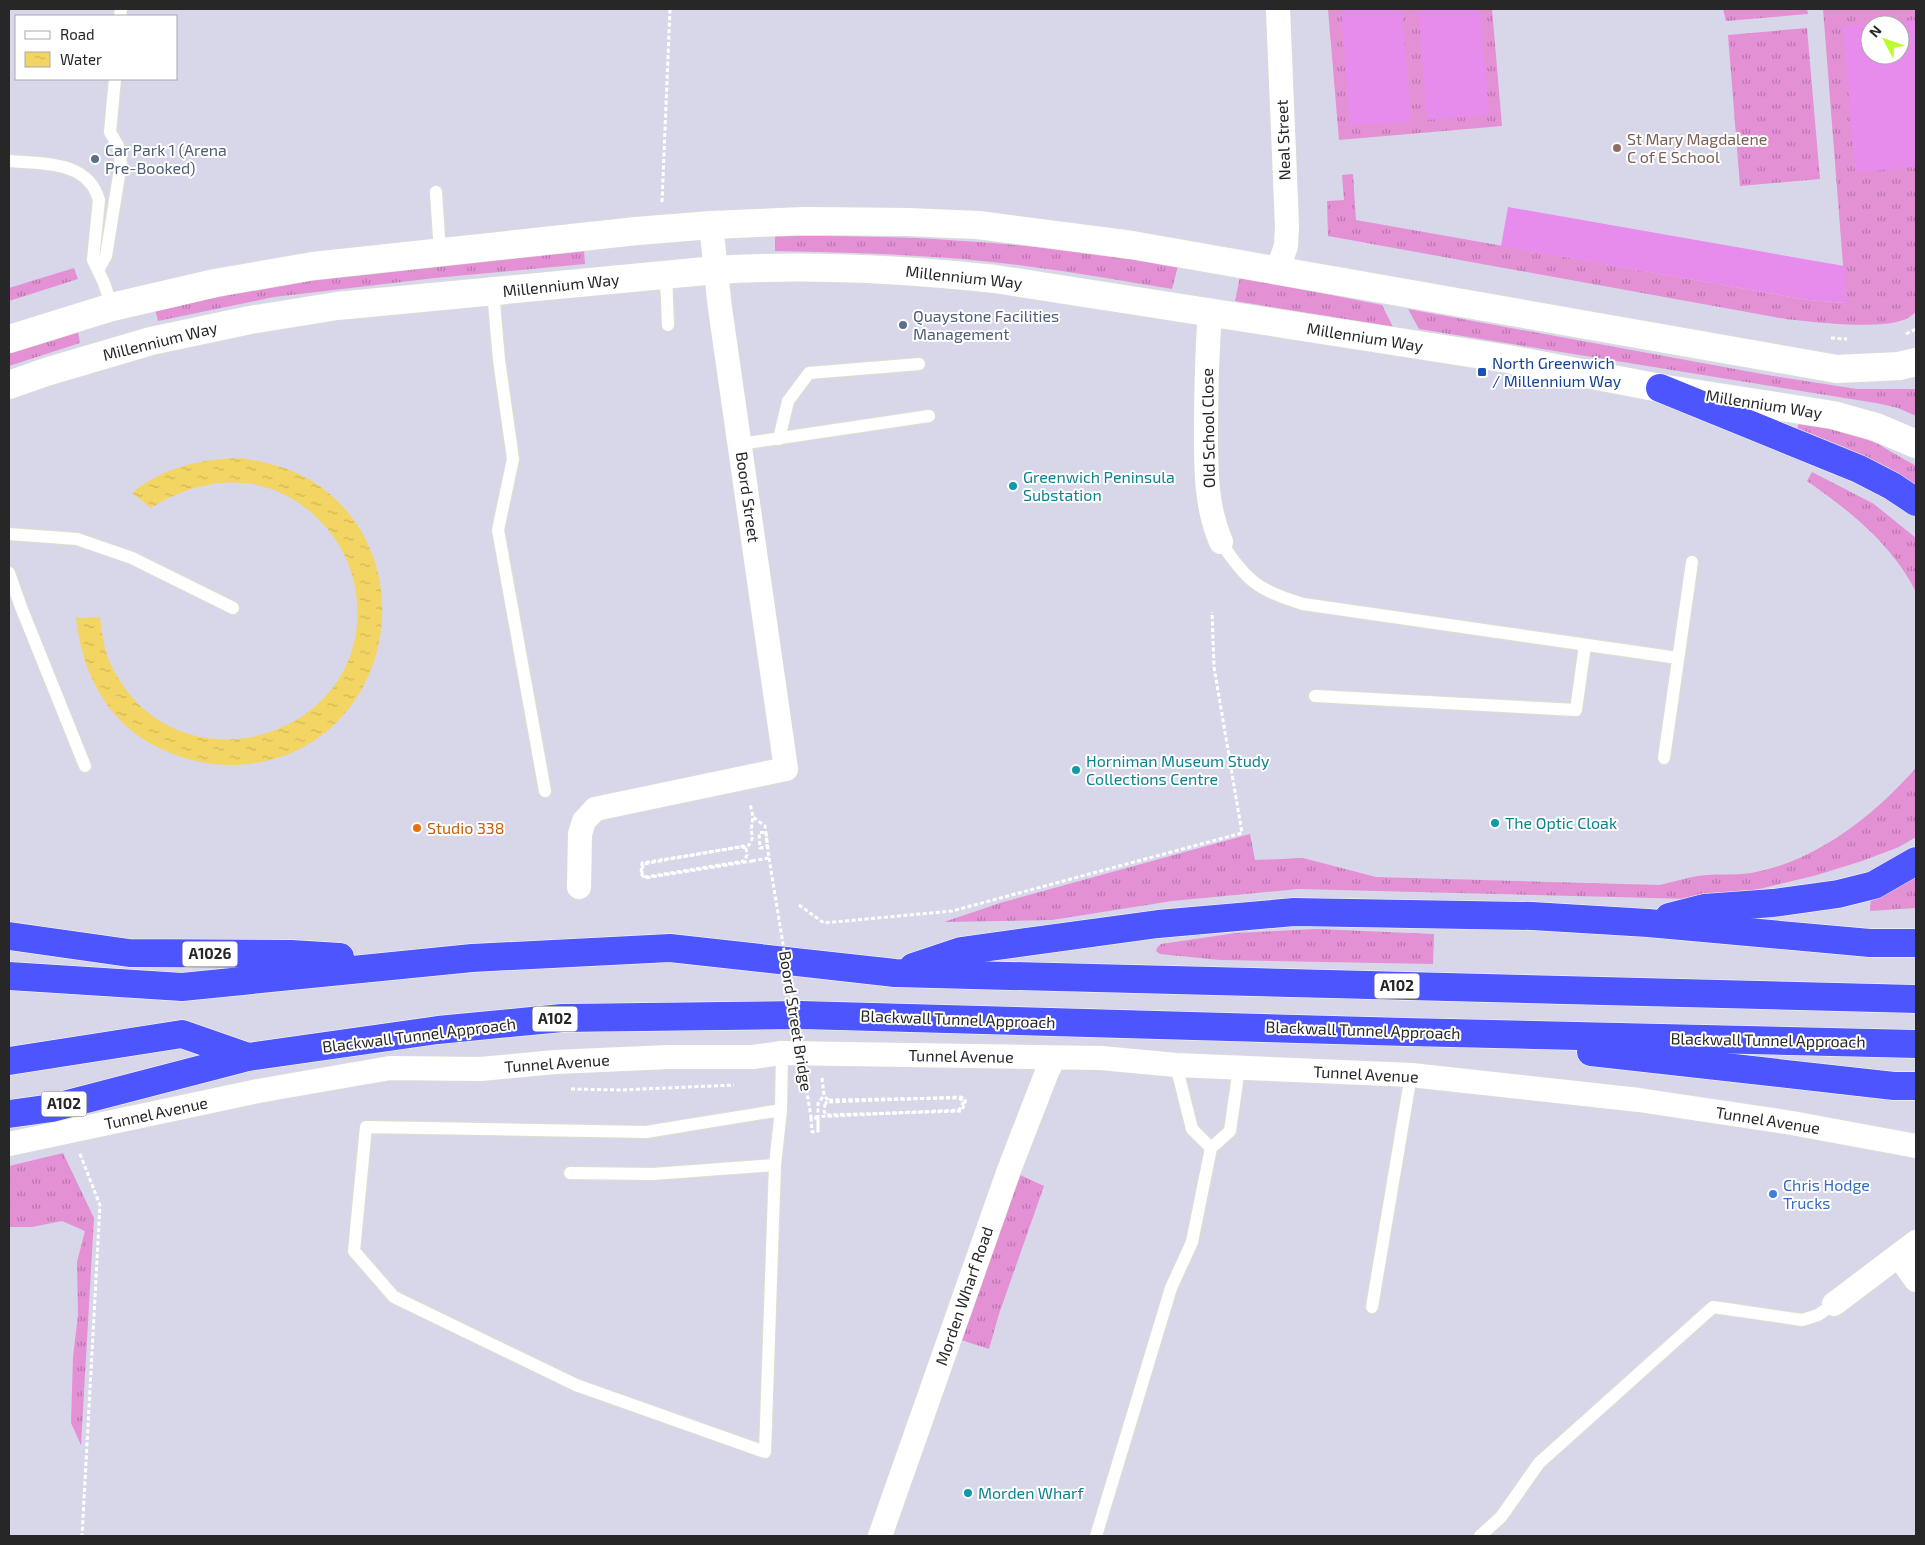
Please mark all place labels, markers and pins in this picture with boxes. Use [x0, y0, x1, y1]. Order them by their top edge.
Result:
place label: St Mary Magdalene C of E School [1627, 129, 1767, 166]
place label: Car Park 1 (Arena Pre-Booked) [105, 140, 227, 177]
marker: St Mary Magdalene C of E School [1611, 142, 1623, 154]
marker: Car Park 1 (Arena Pre-Booked) [89, 153, 101, 165]
place label: Quaystone Facilities Management [913, 306, 1059, 343]
marker: Quaystone Facilities Management [897, 319, 909, 331]
place label: North Greenwich / Millennium Way [1492, 353, 1622, 390]
marker: North Greenwich / Millennium Way [1476, 366, 1488, 378]
place label: Greenwich Peninsula Substation [1023, 467, 1175, 504]
marker: Greenwich Peninsula Substation [1007, 480, 1019, 492]
place label: Horniman Museum Study Collections Centre [1086, 751, 1270, 788]
marker: Horniman Museum Study Collections Centre [1070, 764, 1082, 776]
place label: The Optic Cloak [1505, 813, 1617, 832]
marker: The Optic Cloak [1489, 817, 1501, 829]
place label: Studio 338 [427, 818, 504, 837]
marker: Studio 338 [411, 822, 423, 834]
place label: Chris Hodge Trucks [1783, 1175, 1870, 1212]
marker: Chris Hodge Trucks [1767, 1188, 1779, 1200]
place label: Morden Wharf [978, 1483, 1084, 1502]
marker: Morden Wharf [962, 1487, 974, 1499]

